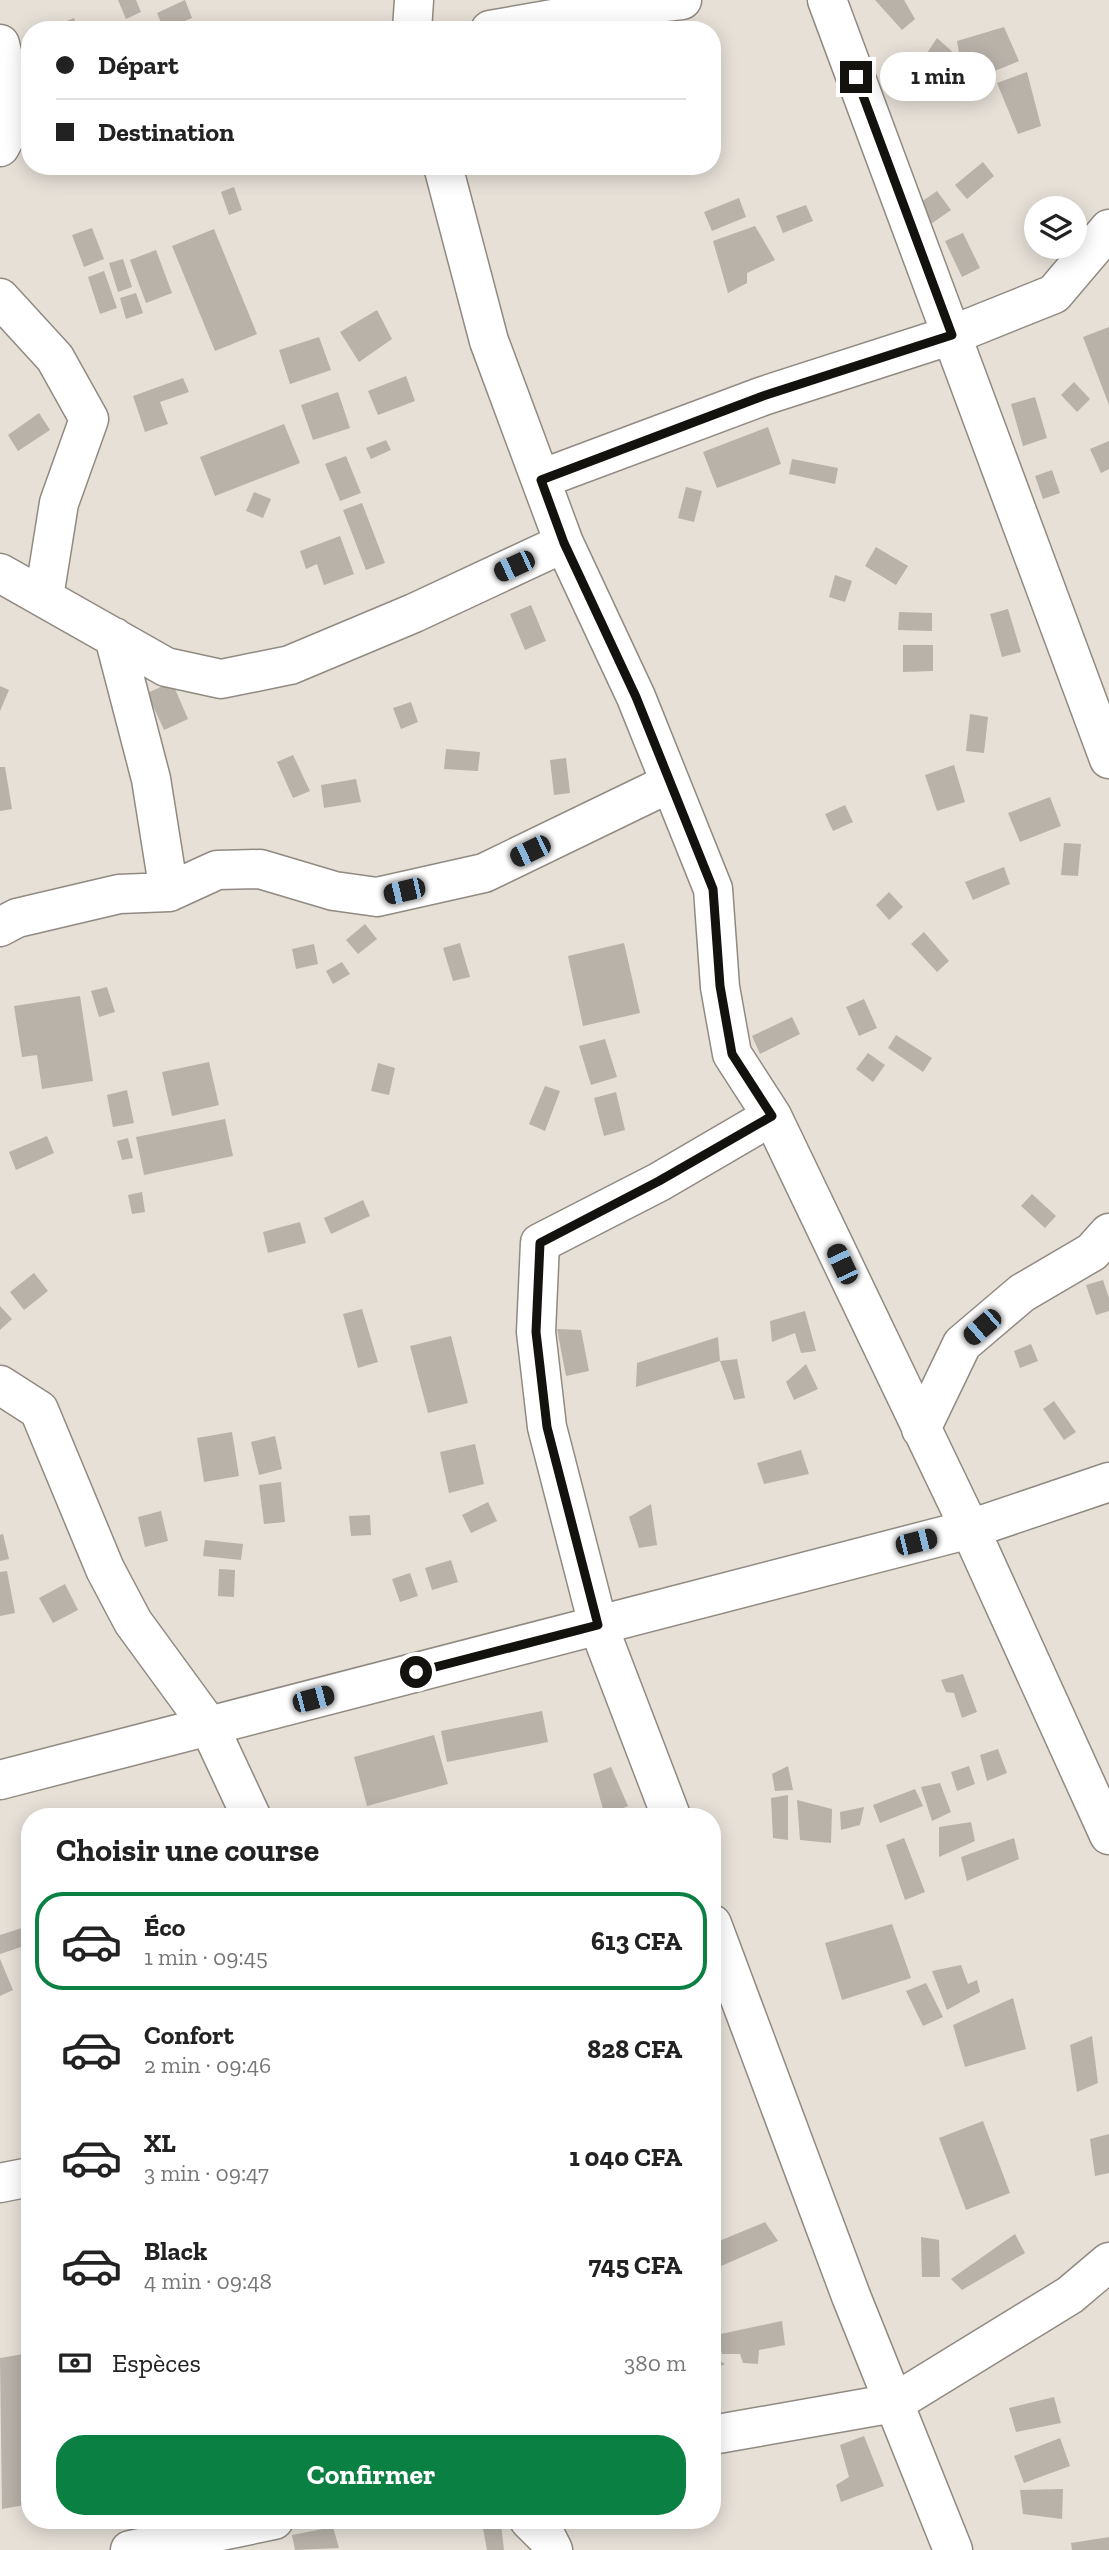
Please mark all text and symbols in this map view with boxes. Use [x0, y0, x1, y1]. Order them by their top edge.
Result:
text: Départ [98, 49, 179, 81]
callout: 1 min [880, 52, 996, 102]
route end [840, 61, 872, 93]
text: 1 min [911, 62, 965, 90]
text: Destination [98, 116, 234, 148]
map controls [1024, 196, 1087, 259]
button: layers [1024, 196, 1087, 259]
car [491, 548, 538, 584]
car [507, 832, 554, 870]
car [382, 876, 427, 906]
car [824, 1241, 861, 1287]
car [960, 1305, 1005, 1349]
car [894, 1527, 939, 1557]
route start [400, 1656, 432, 1688]
car [290, 1683, 337, 1715]
text: Choisir une course [56, 1831, 319, 1869]
icon: car [60, 1910, 123, 1973]
text: Éco [144, 1911, 185, 1943]
text: 613 CFA [591, 1925, 682, 1957]
text: 1 min · 09:45 [144, 1943, 268, 1971]
icon: car [60, 2018, 123, 2081]
text: Confort [144, 2019, 234, 2051]
text: 828 CFA [587, 2033, 682, 2065]
text: 2 min · 09:46 [144, 2051, 271, 2079]
icon: car [60, 2126, 123, 2189]
text: XL [144, 2127, 176, 2159]
text: 1 040 CFA [569, 2141, 682, 2173]
text: 3 min · 09:47 [144, 2159, 269, 2187]
icon: car [60, 2234, 123, 2297]
text: Black [144, 2235, 207, 2267]
text: 745 CFA [588, 2249, 682, 2281]
text: 4 min · 09:48 [144, 2267, 272, 2295]
icon: cash [56, 2344, 94, 2382]
text: Espèces [112, 2347, 201, 2379]
text: 380 m [624, 2349, 686, 2377]
button: Confirmer [56, 2435, 686, 2515]

